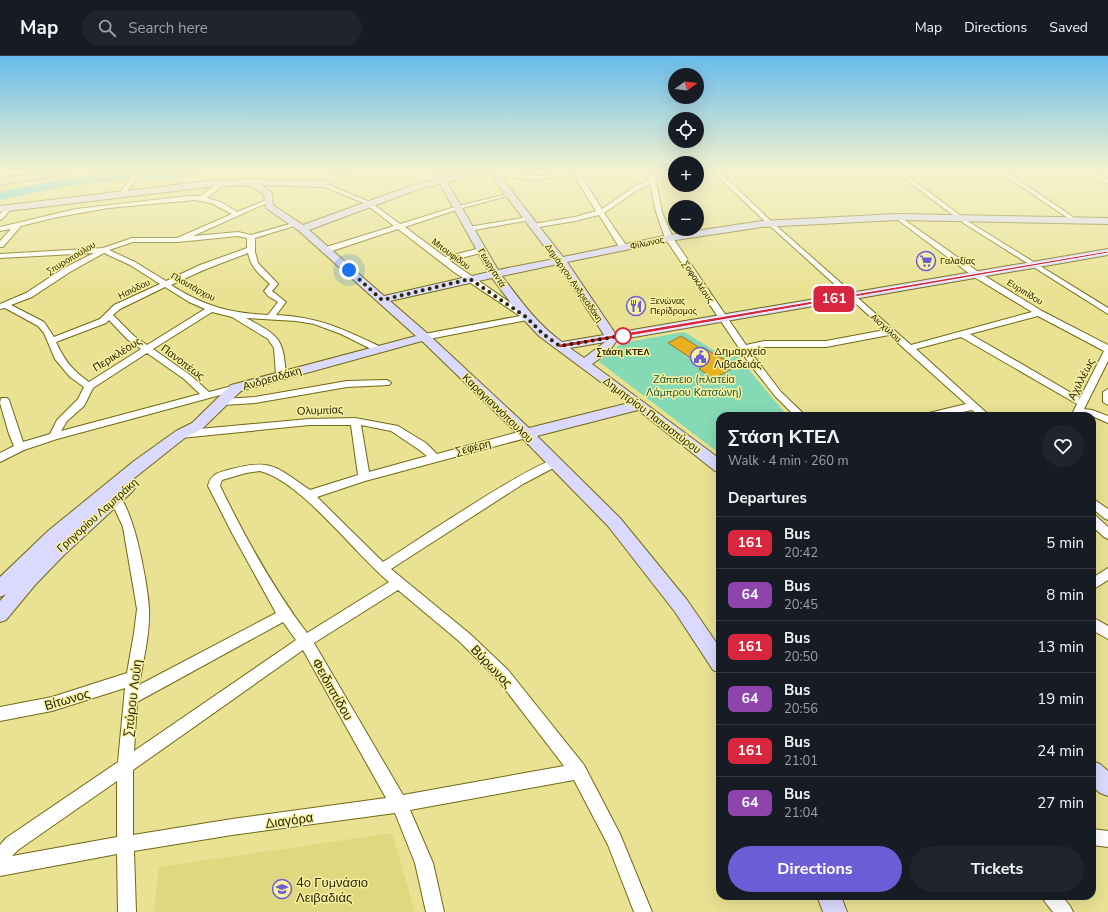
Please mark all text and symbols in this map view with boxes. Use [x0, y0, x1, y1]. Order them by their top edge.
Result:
search box [82, 10, 362, 46]
text: Map [20, 15, 58, 41]
icon: search [96, 17, 118, 39]
text: Search here [128, 18, 208, 38]
text: Map [915, 18, 942, 37]
text: Directions [964, 18, 1027, 37]
text: Saved [1049, 18, 1088, 37]
north arrow [668, 68, 704, 104]
map controls [668, 68, 704, 236]
button: locate [668, 112, 704, 148]
button: + [668, 156, 704, 192]
button: − [668, 200, 704, 236]
street label: Φίλωνος [629, 233, 666, 252]
street label: Μπουφίδου [429, 236, 473, 273]
street label: Σπυροπούλου [44, 239, 98, 277]
street label: Δημάρχου Ανδρεαδάκη [542, 241, 606, 325]
street label: Γεωργαντά [475, 246, 509, 290]
supermarket icon: Γαλαξίας [915, 250, 937, 272]
place label: Γαλαξίας [940, 255, 976, 267]
street label: Σοφοκλέους [679, 259, 717, 306]
your location [339, 260, 359, 280]
street label: Πλουτάρχου [169, 270, 217, 304]
street label: Ησιόδου [116, 276, 152, 302]
street label: Ευριπίδου [1005, 276, 1045, 308]
line badge: 161 [811, 286, 857, 312]
text: 161 [821, 289, 847, 308]
restaurant icon: Ξενώνας Περίδρομος [625, 295, 647, 317]
place label: Ξενώνας Περίδρομος [650, 295, 698, 317]
street label: Αισχύλου [868, 311, 904, 345]
marker: Στάση ΚΤΕΛ [614, 327, 632, 345]
street label: Περικλέους [90, 334, 145, 375]
street label: Πανοπέως [158, 341, 208, 384]
place label: Δημαρχείο Λιβαδειάς [714, 344, 766, 372]
place label: Στάση ΚΤΕΛ [597, 346, 649, 358]
public building icon: Δημαρχείο Λιβαδειάς [689, 346, 711, 368]
street label: Αχιλλέως [1065, 356, 1098, 403]
street label: Ανδρεαδάκη [241, 363, 303, 394]
street label: Καραγιαννόπουλου [459, 370, 537, 446]
park label: Ζάππειο (πλατεία Λάμπρου Κατσώνη) [646, 372, 742, 400]
street label: Δημητρίου Παπασπύρου [600, 374, 704, 457]
street label: Ολυμπίας [296, 402, 344, 419]
text: Στάση ΚΤΕΛ [728, 424, 839, 450]
button: heart [1042, 425, 1084, 467]
street label: Σεφέρη [454, 436, 492, 459]
text: Walk · 4 min · 260 m [728, 452, 849, 470]
street label: Γρηγορίου Λαμπράκη [54, 475, 141, 556]
text: Departures [728, 488, 807, 508]
text: Bus [784, 524, 810, 544]
text: 161 [737, 533, 763, 552]
text: 5 min [1046, 533, 1084, 553]
text: 20:42 [784, 544, 818, 562]
text: Bus [784, 576, 810, 596]
text: 64 [742, 585, 758, 604]
text: 8 min [1046, 585, 1084, 605]
text: 20:45 [784, 596, 818, 614]
text: Bus [784, 628, 810, 648]
text: 161 [737, 637, 763, 656]
text: 13 min [1037, 637, 1084, 657]
street label: Βύρωνος [466, 641, 516, 692]
text: 20:50 [784, 648, 818, 666]
street label: Φειδιππίδου [307, 655, 357, 724]
street label: Σπύρου Λούη [119, 658, 147, 738]
text: Bus [784, 680, 810, 700]
street label: Βίτωνος [42, 685, 92, 715]
text: 64 [742, 689, 758, 708]
text: 19 min [1037, 689, 1084, 709]
text: 20:56 [784, 700, 818, 718]
text: Bus [784, 732, 810, 752]
text: 161 [737, 741, 763, 760]
text: 24 min [1037, 741, 1084, 761]
text: 21:01 [784, 752, 818, 770]
text: Bus [784, 784, 810, 804]
text: 64 [742, 793, 758, 812]
text: 27 min [1037, 793, 1084, 813]
text: 21:04 [784, 804, 818, 822]
street label: Διαγόρα [264, 809, 315, 833]
button: Directions [728, 846, 902, 892]
button: Tickets [910, 846, 1084, 892]
place label: 4o Γυμνάσιο Λειβαδιάς [296, 874, 368, 907]
school or university icon: 4o Γυμνάσιο Λειβαδιάς [271, 878, 293, 900]

